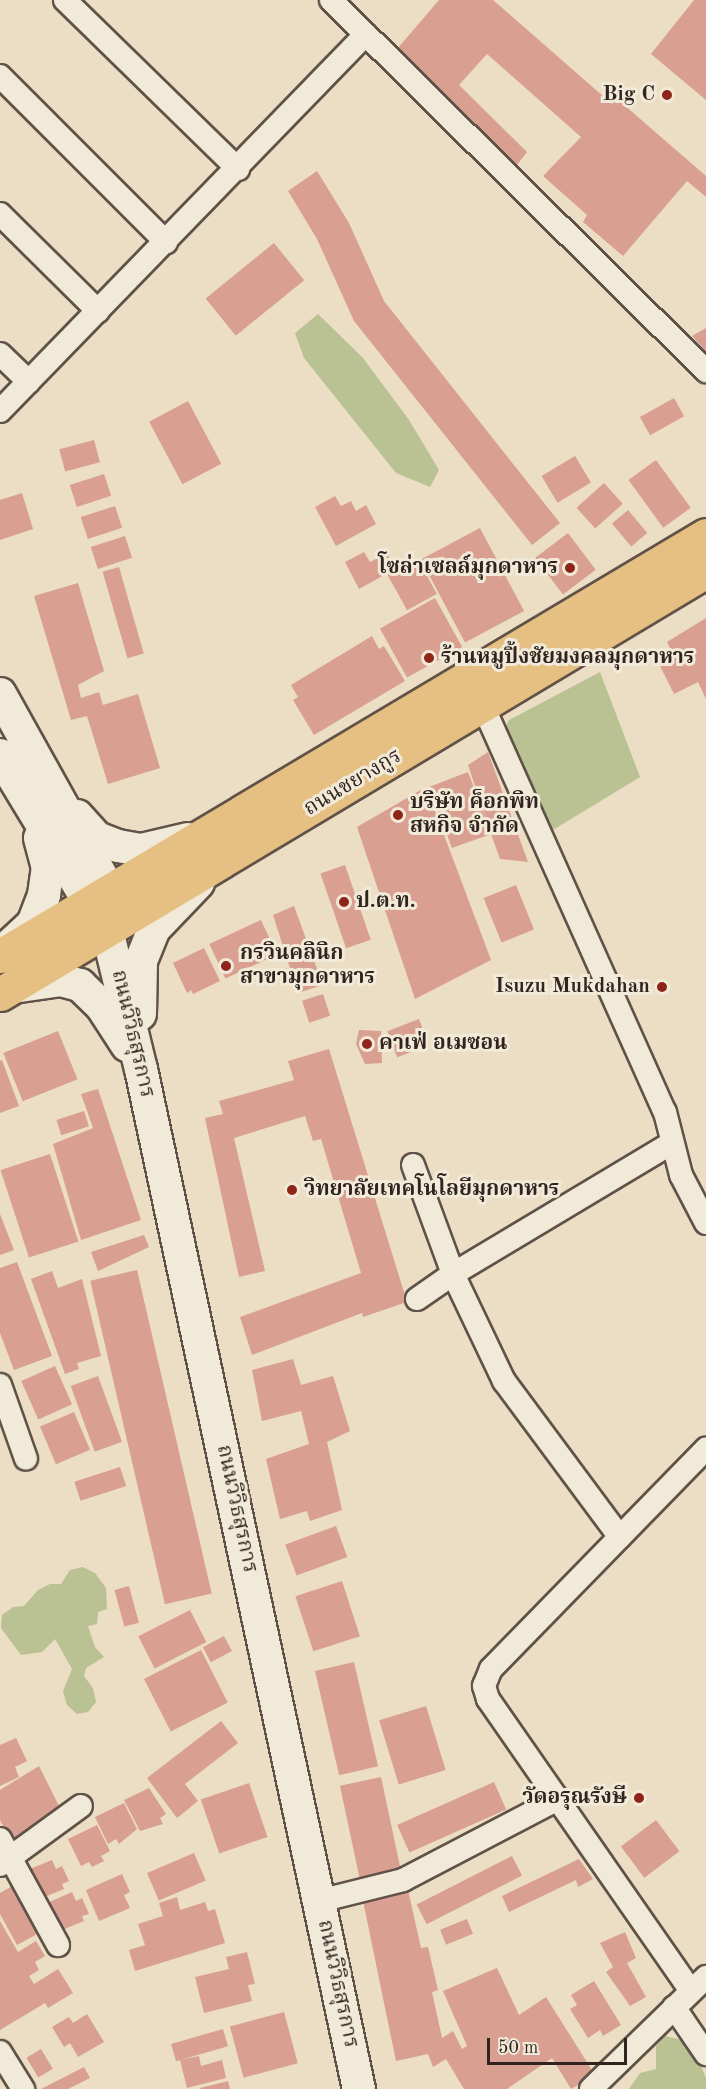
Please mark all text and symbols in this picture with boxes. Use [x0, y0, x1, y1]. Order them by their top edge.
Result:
place label: Big C [603, 82, 655, 108]
marker: Big C [660, 88, 674, 102]
place label: โซล่าเซลล์มุกดาหาร [378, 555, 558, 581]
marker: โซล่าเซลล์มุกดาหาร [563, 561, 577, 575]
place label: ร้านหมูปิ้งชัยมงคลมุกดาหาร [441, 645, 694, 671]
marker: ร้านหมูปิ้งชัยมงคลมุกดาหาร [422, 651, 436, 665]
street label: ถนนชยางกูร [300, 744, 406, 822]
place label: บริษัท ค็อกพิท สหกิจ จำกัด [410, 790, 539, 840]
marker: บริษัท ค็อกพิท สหกิจ จำกัด [391, 808, 405, 822]
place label: ป.ต.ท. [356, 889, 416, 915]
marker: ป.ต.ท. [337, 895, 351, 909]
place label: กรวินคลินิก สาขามุกดาหาร [240, 941, 375, 991]
marker: กรวินคลินิก สาขามุกดาหาร [217, 957, 235, 975]
street label: ถนนวิวิธสุรการ [105, 968, 159, 1100]
place label: Isuzu Mukdahan [495, 974, 650, 1000]
marker: Isuzu Mukdahan [655, 980, 669, 994]
place label: คาเฟ่ อเมซอน [379, 1031, 507, 1057]
marker: คาเฟ่ อเมซอน [360, 1037, 374, 1051]
place label: วิทยาลัยเทคโนโลยีมุกดาหาร [304, 1177, 559, 1203]
marker: วิทยาลัยเทคโนโลยีมุกดาหาร [285, 1183, 299, 1197]
street label: ถนนวิวิธสุรการ [210, 1443, 262, 1575]
place label: วัดอรุณรังษี [522, 1785, 627, 1811]
marker: วัดอรุณรังษี [632, 1791, 646, 1805]
street label: ถนนวิวิธสุรการ [311, 1918, 363, 2050]
scale bar [490, 2026, 630, 2064]
text: 50 m [498, 2039, 538, 2057]

